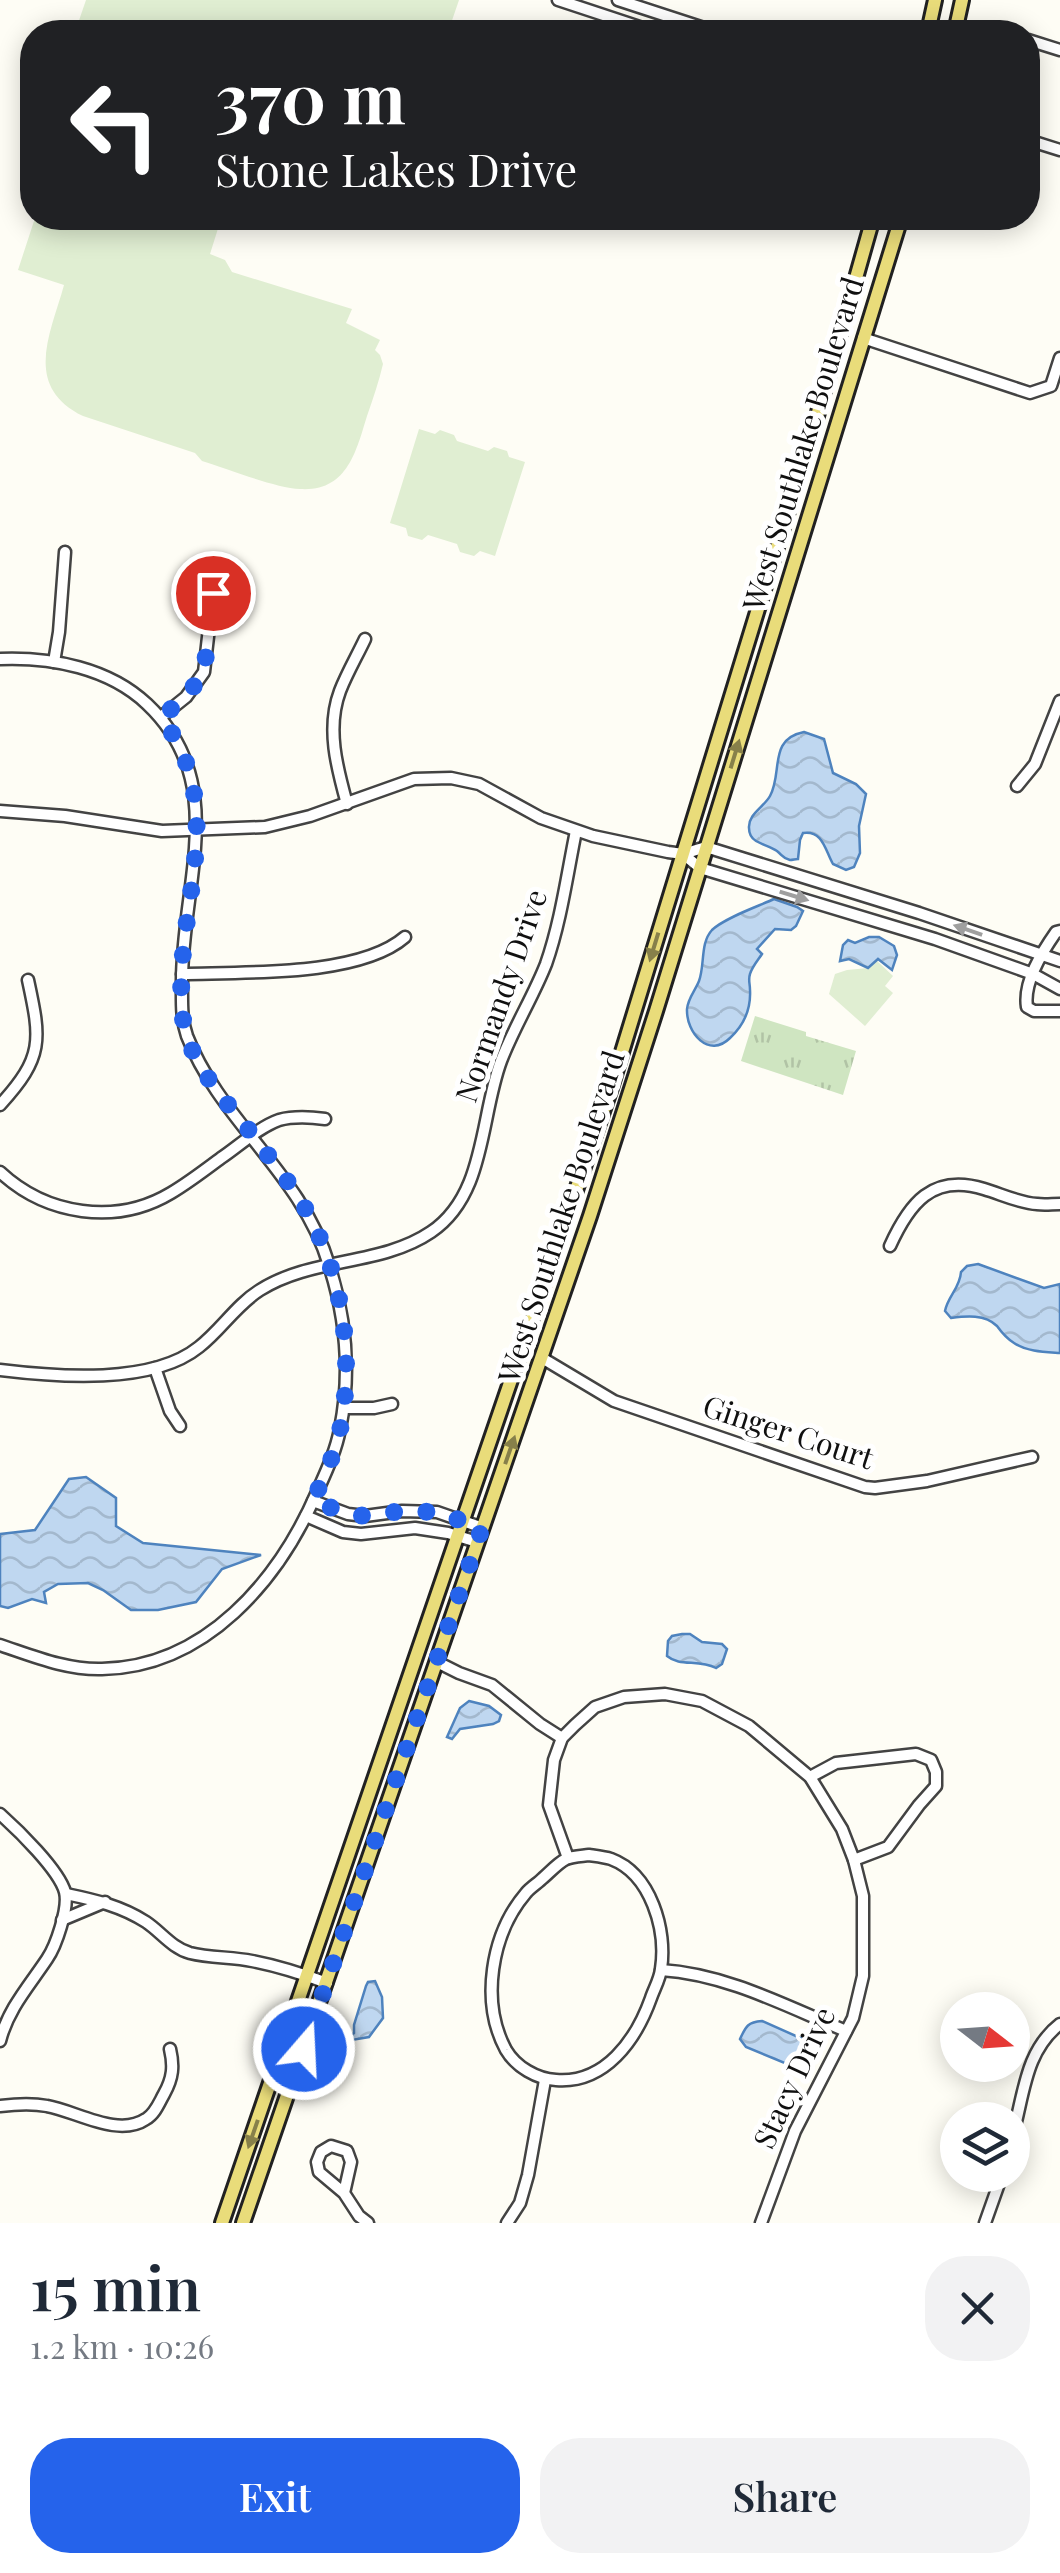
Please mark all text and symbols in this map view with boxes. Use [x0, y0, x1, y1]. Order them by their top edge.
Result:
text: 370 m [215, 48, 406, 142]
icon: left [50, 60, 180, 190]
text: Stone Lakes Drive [215, 138, 577, 198]
street label: West Southlake Boulevard [732, 272, 872, 616]
pin [171, 551, 256, 636]
icon: arrive [186, 566, 241, 621]
one-way arrow [728, 738, 743, 769]
street label: Normandy Drive [445, 884, 555, 1107]
one-way arrow [779, 889, 809, 904]
one-way arrow [952, 922, 982, 937]
one-way arrow [646, 932, 661, 963]
street label: West Southlake Boulevard [487, 1045, 633, 1388]
street label: Ginger Court [698, 1385, 879, 1478]
one-way arrow [503, 1435, 518, 1465]
north arrow [940, 1992, 1030, 2082]
map controls [940, 1992, 1030, 2192]
position arrow [252, 1997, 356, 2101]
street label: Stacy Drive [743, 2000, 843, 2154]
button: layers [940, 2102, 1030, 2192]
one-way arrow [245, 2119, 260, 2149]
text: 15 min [30, 2246, 201, 2326]
button: close [925, 2256, 1030, 2361]
text: 1.2 km · 10:26 [30, 2324, 214, 2367]
button: Exit [30, 2438, 520, 2553]
button: Share [540, 2438, 1030, 2553]

